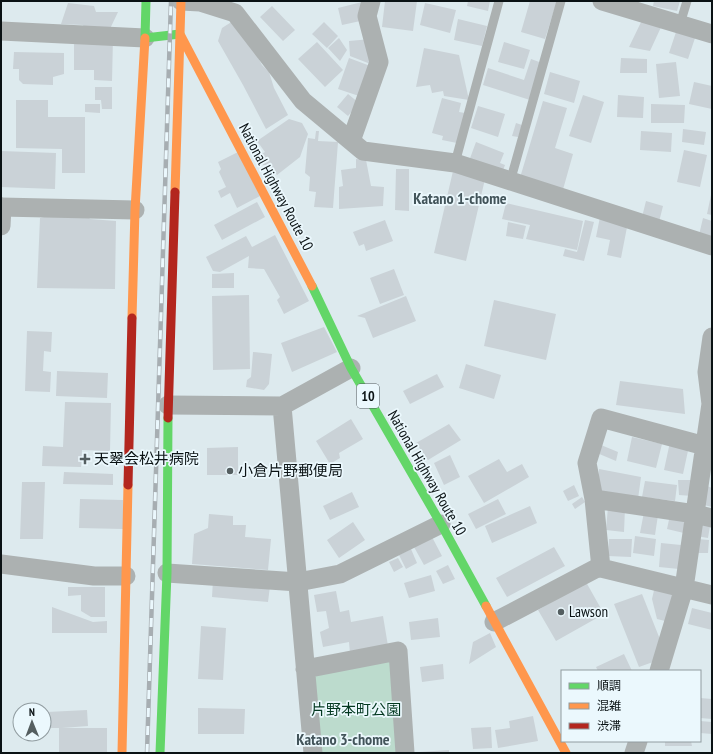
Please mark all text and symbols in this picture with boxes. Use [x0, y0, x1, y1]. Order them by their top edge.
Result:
street label: National Highway Route 10 [235, 120, 318, 254]
district label: Katano 1-chome [413, 188, 507, 208]
road number: 10 [357, 384, 379, 408]
street label: National Highway Route 10 [384, 407, 471, 539]
place label: 天翠会松井病院 [94, 449, 199, 468]
marker: 天翠会松井病院 [79, 453, 91, 465]
place label: 小倉片野郵便局 [238, 461, 343, 480]
marker: 小倉片野郵便局 [225, 466, 235, 476]
place label: Lawson [569, 602, 608, 621]
marker: Lawson [556, 607, 566, 617]
legend [561, 670, 701, 742]
text: 順調 [597, 678, 621, 693]
text: 混雑 [597, 698, 621, 713]
park label: 片野本町公園 [311, 700, 401, 719]
north arrow [12, 702, 52, 742]
text: N [29, 705, 35, 719]
text: 渋滞 [597, 718, 621, 733]
district label: Katano 3-chome [296, 729, 390, 749]

